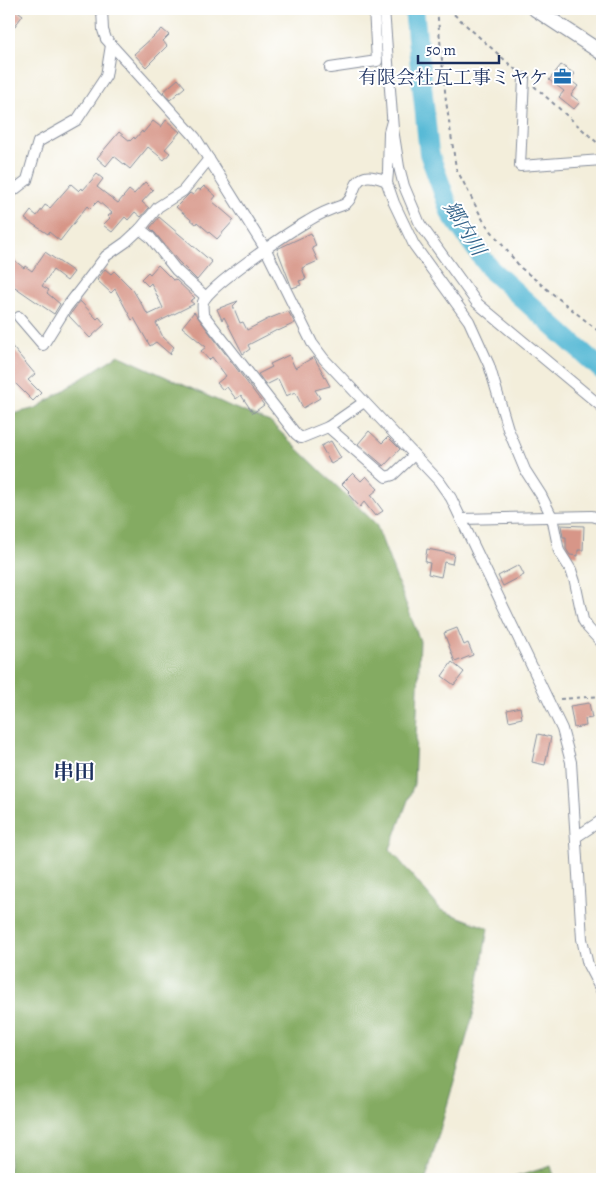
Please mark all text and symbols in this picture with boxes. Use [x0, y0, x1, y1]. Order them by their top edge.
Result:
scale bar [418, 32, 500, 64]
text: 50 m [426, 40, 456, 60]
place label: 有限会社瓦工事ミヤケ [358, 65, 548, 91]
office icon: 有限会社瓦工事ミヤケ [552, 67, 572, 87]
water label: 郷内川 [437, 196, 493, 263]
district label: 串田 [53, 758, 95, 786]

